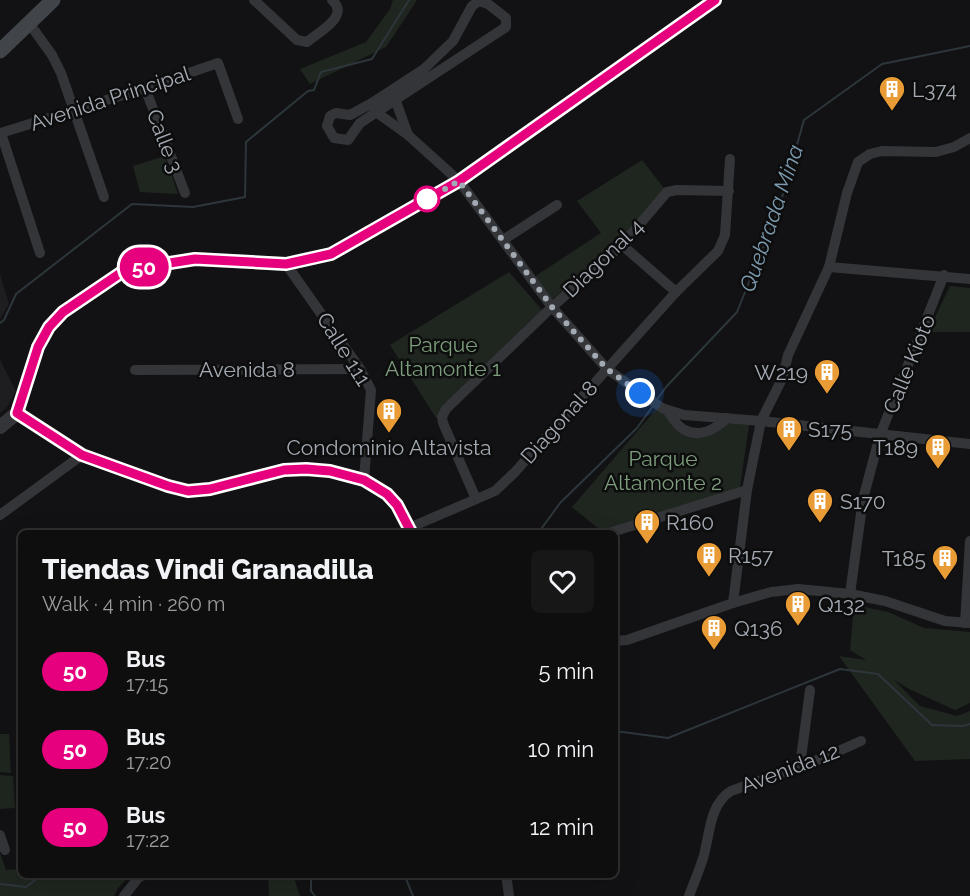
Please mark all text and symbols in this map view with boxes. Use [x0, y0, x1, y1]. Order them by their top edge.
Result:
street label: Avenida Principal [27, 60, 193, 136]
building icon: L374 [877, 74, 907, 112]
place label: L374 [912, 77, 957, 102]
street label: Calle 3 [141, 106, 189, 176]
water label: Quebrada Mina [734, 141, 808, 295]
unlabelled marker [414, 186, 440, 212]
street label: Diagonal 4 [558, 214, 648, 302]
line badge: 50 [117, 248, 171, 286]
text: 50 [132, 255, 156, 280]
street label: Calle 111 [312, 308, 376, 390]
street label: Calle Kioto [878, 311, 940, 417]
park label: Parque Altamonte 1 [385, 332, 501, 381]
street label: Avenida 8 [199, 357, 295, 382]
building icon: W219 [812, 357, 842, 395]
place label: W219 [754, 360, 808, 385]
street label: Diagonal 8 [515, 375, 603, 469]
your location [625, 378, 655, 408]
building icon: Condominio Altavista [374, 396, 404, 434]
building icon: S175 [774, 414, 804, 452]
place label: S175 [808, 417, 852, 442]
building icon: T189 [923, 432, 953, 470]
place label: Condominio Altavista [286, 435, 492, 460]
place label: T189 [873, 435, 918, 460]
park label: Parque Altamonte 2 [604, 446, 722, 495]
building icon: S170 [805, 486, 835, 524]
place label: S170 [840, 489, 886, 514]
building icon: R160 [632, 507, 662, 545]
place label: R160 [666, 510, 714, 535]
building icon: R157 [694, 540, 724, 578]
place label: R157 [728, 543, 774, 568]
building icon: T185 [930, 543, 960, 581]
place label: T185 [882, 546, 926, 571]
button: heart [531, 550, 594, 613]
text: Tiendas Vindi Granadilla [42, 553, 374, 586]
building icon: Q132 [783, 589, 813, 627]
text: Walk · 4 min · 260 m [42, 592, 225, 616]
place label: Q132 [818, 592, 865, 617]
building icon: Q136 [699, 613, 729, 651]
place label: Q136 [734, 616, 783, 641]
text: Bus [126, 646, 165, 672]
text: 5 min [539, 658, 594, 684]
text: 50 [63, 659, 87, 684]
text: 17:15 [126, 672, 168, 696]
text: Bus [126, 724, 165, 750]
text: 10 min [528, 736, 594, 762]
text: 50 [63, 737, 87, 762]
street label: Avenida 12 [737, 738, 843, 798]
text: 17:20 [126, 750, 172, 774]
text: Bus [126, 802, 165, 828]
text: 12 min [530, 814, 594, 840]
text: 50 [63, 815, 87, 840]
text: 17:22 [126, 828, 170, 852]

